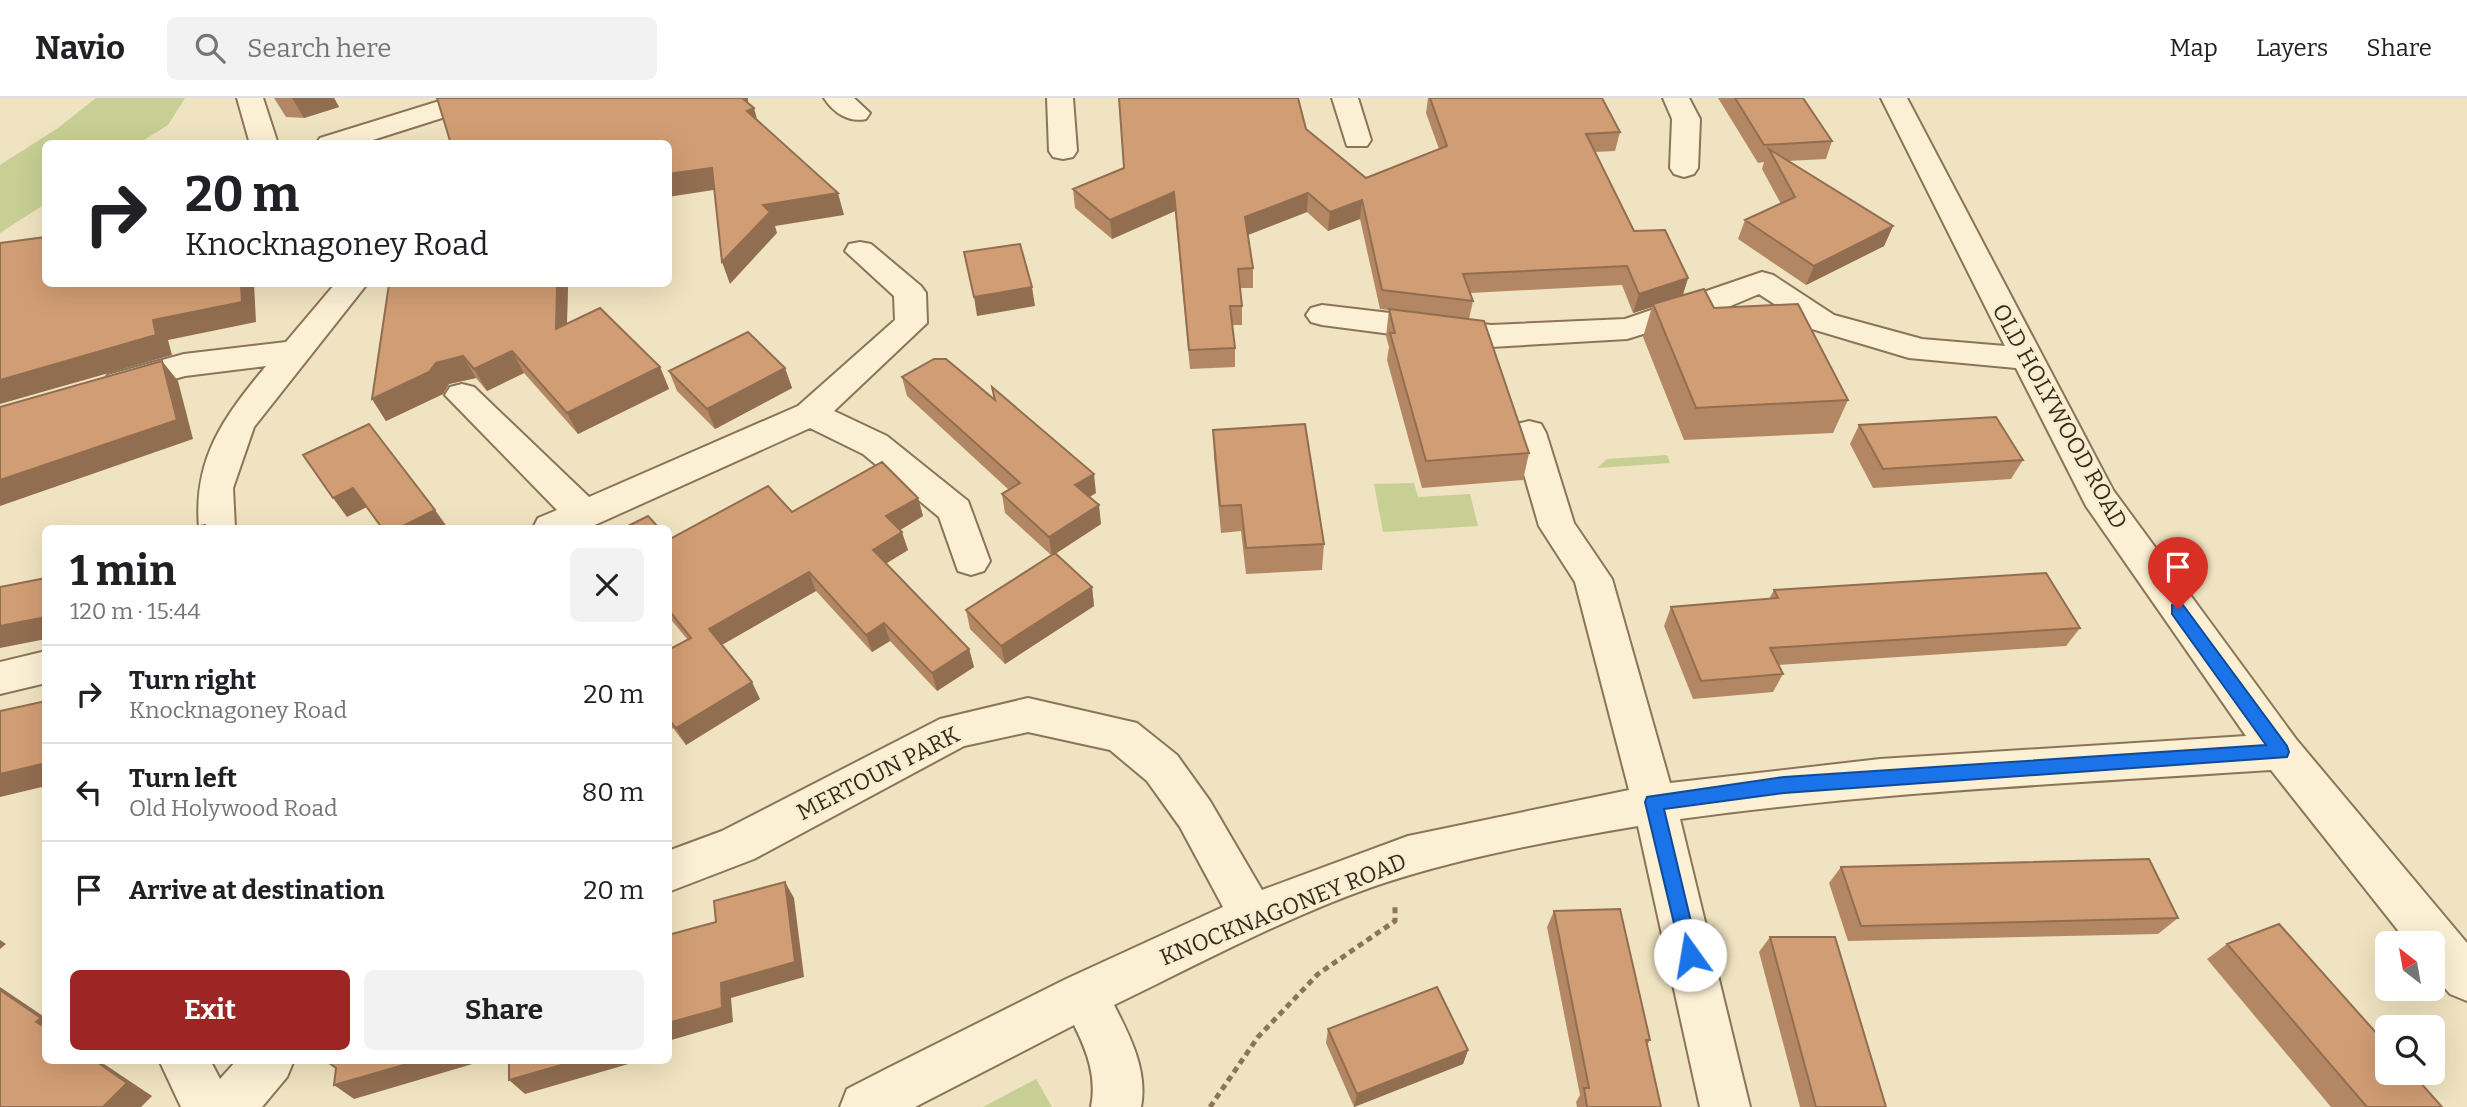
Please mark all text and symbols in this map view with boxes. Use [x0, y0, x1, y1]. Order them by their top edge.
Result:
search box [167, 17, 657, 80]
text: Navio [35, 28, 125, 68]
icon: search [191, 29, 229, 67]
text: Search here [247, 33, 391, 64]
text: Map [2170, 34, 2218, 62]
text: Layers [2256, 34, 2328, 62]
text: Share [2366, 34, 2432, 62]
text: 20 m [185, 165, 299, 224]
icon: right [70, 168, 161, 259]
text: Knocknagoney Road [185, 225, 489, 263]
street label: OLD HOLYWOOD ROAD [1986, 299, 2134, 533]
pin [2148, 537, 2208, 609]
text: 1 min [70, 546, 176, 596]
button: close [570, 548, 644, 622]
icon: arrive [2159, 548, 2197, 586]
text: 120 m · 15:44 [70, 597, 201, 625]
text: Turn right [129, 665, 256, 696]
icon: right [70, 675, 108, 713]
text: 20 m [583, 679, 644, 710]
text: Knocknagoney Road [129, 696, 347, 724]
street label: MERTOUN PARK [792, 720, 964, 826]
text: Turn left [129, 763, 237, 794]
icon: left [70, 773, 108, 811]
text: 80 m [582, 777, 644, 808]
text: Old Holywood Road [129, 794, 338, 822]
street label: KNOCKNAGONEY ROAD [1156, 847, 1410, 971]
icon: arrive [70, 871, 108, 909]
text: Arrive at destination [129, 875, 384, 906]
text: 20 m [583, 875, 644, 906]
position arrow [1653, 918, 1727, 992]
north arrow [2375, 931, 2445, 1001]
map controls [2375, 931, 2445, 1085]
button: Exit [70, 970, 350, 1050]
button: Share [364, 970, 644, 1050]
button: search [2375, 1015, 2445, 1085]

